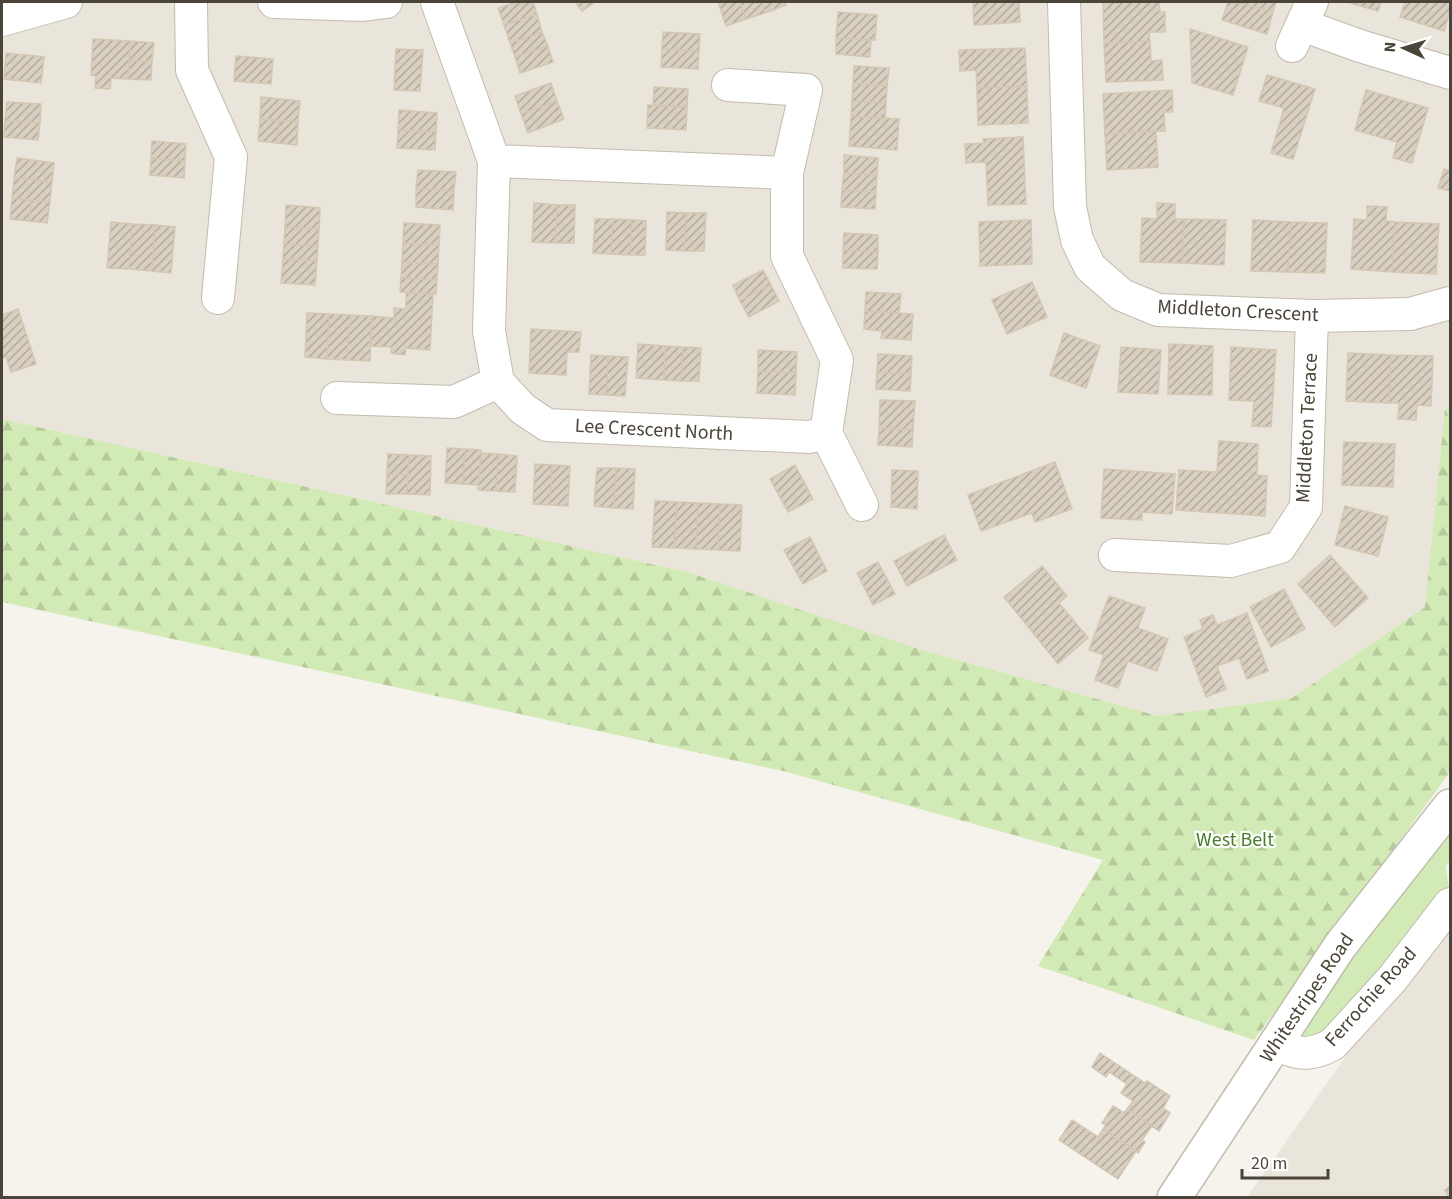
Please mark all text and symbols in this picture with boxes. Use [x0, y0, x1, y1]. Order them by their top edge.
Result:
north arrow [1374, 18, 1434, 78]
text: N [1379, 41, 1401, 53]
street label: Middleton Crescent [1157, 293, 1320, 329]
street label: Middleton Terrace [1289, 352, 1325, 504]
street label: Lee Crescent North [574, 412, 734, 448]
park label: West Belt [1196, 826, 1274, 854]
street label: Whitestripes Road [1253, 928, 1361, 1068]
street label: Ferrochie Road [1319, 941, 1423, 1053]
scale bar [1242, 1142, 1328, 1180]
text: 20 m [1251, 1151, 1287, 1176]

